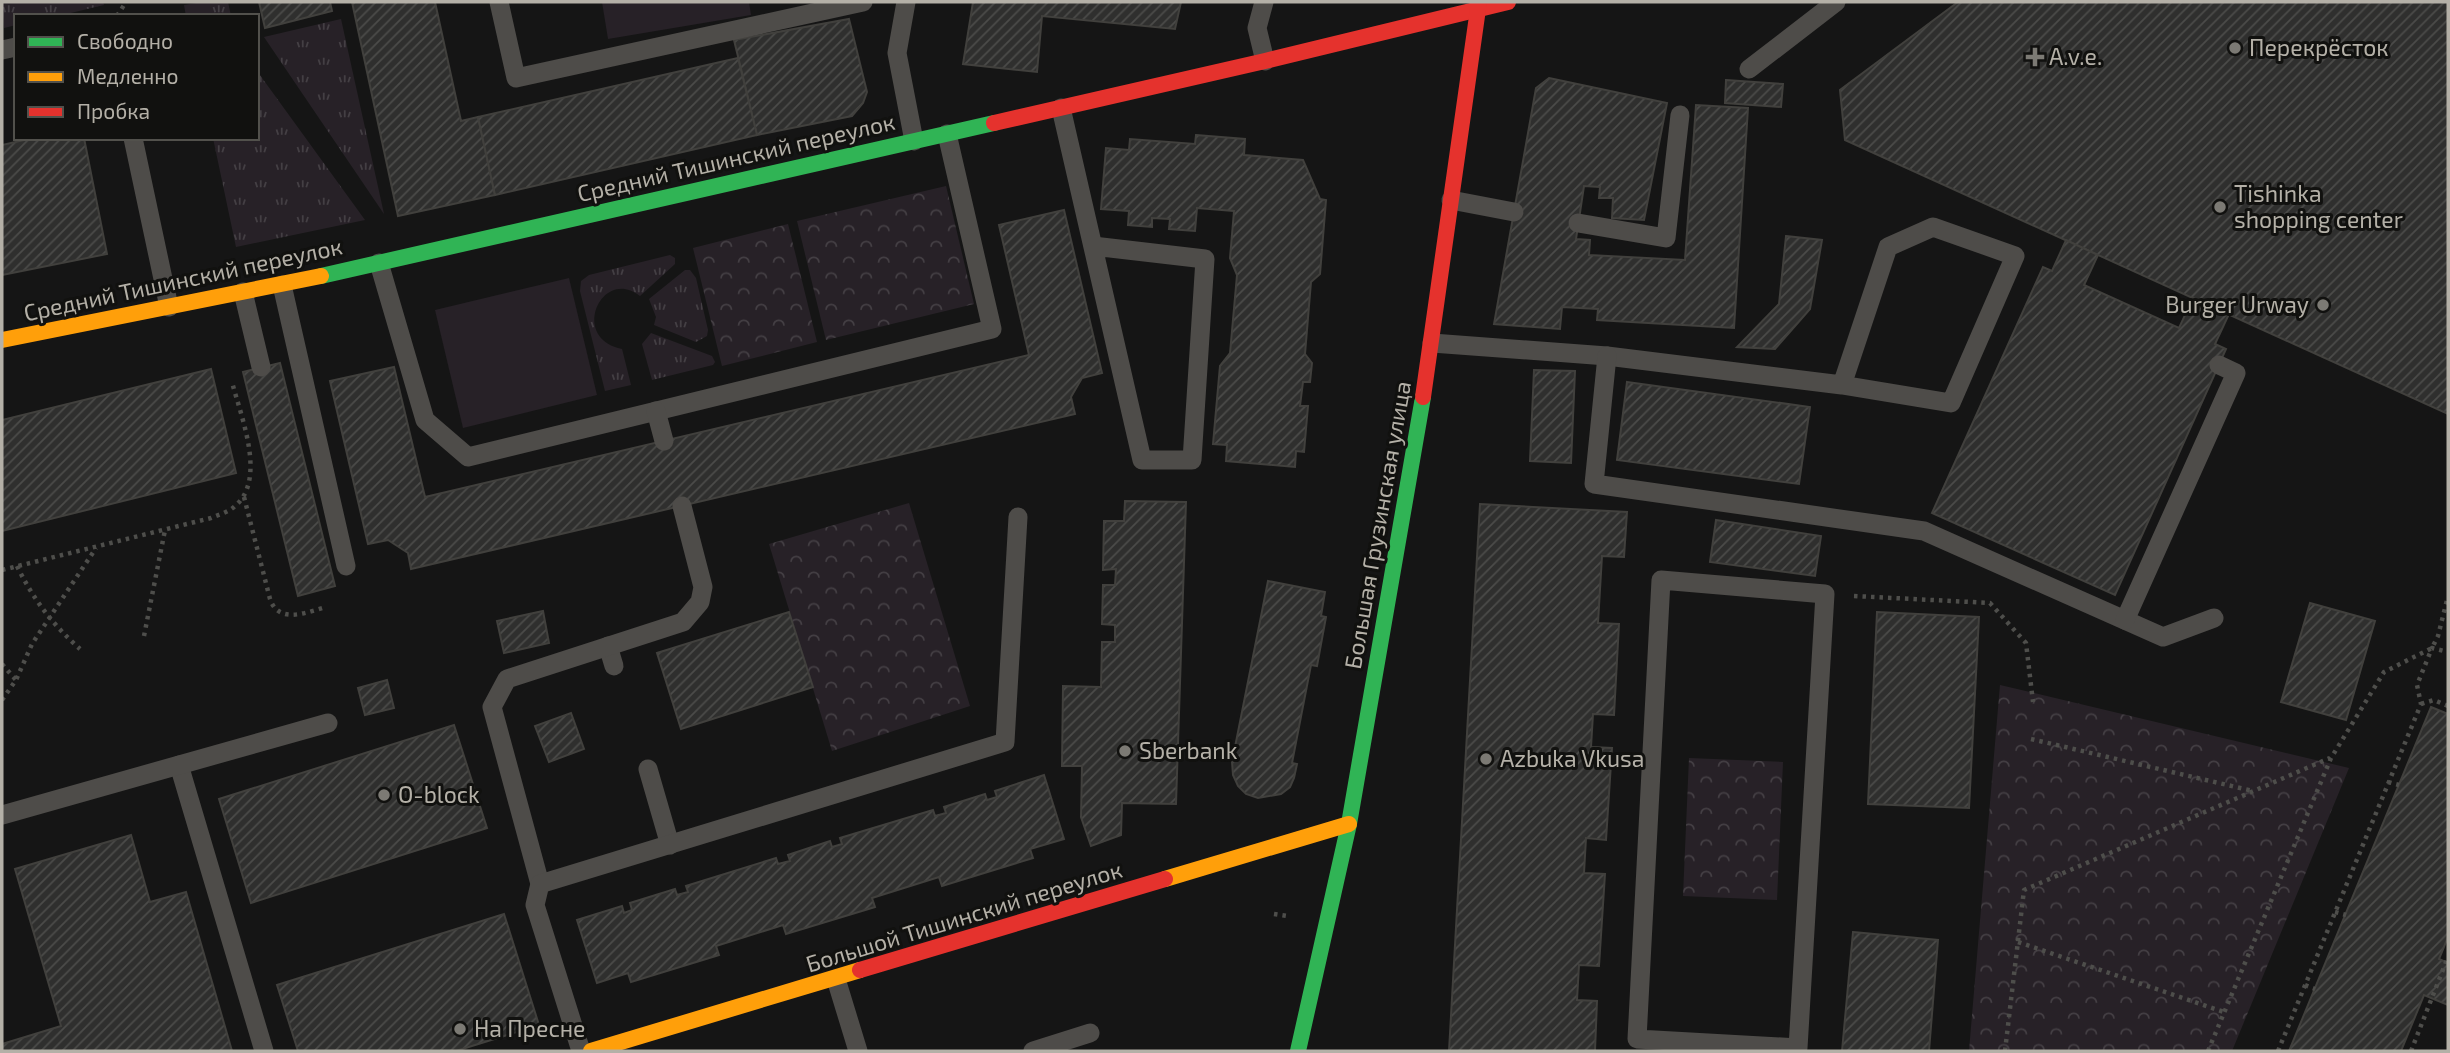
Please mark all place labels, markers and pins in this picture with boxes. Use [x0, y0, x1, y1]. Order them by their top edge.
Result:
place label: Перекрёсток [2249, 33, 2389, 61]
marker: Перекрёсток [2227, 40, 2243, 56]
place label: A.v.e. [2049, 42, 2102, 70]
marker: A.v.e. [2027, 49, 2043, 65]
place label: Tishinka shopping center [2234, 179, 2403, 233]
marker: Tishinka shopping center [2212, 199, 2228, 215]
place label: Burger Urway [2165, 290, 2309, 318]
marker: Burger Urway [2315, 297, 2331, 313]
place label: Sberbank [1139, 736, 1238, 764]
marker: Sberbank [1117, 743, 1133, 759]
place label: Azbuka Vkusa [1500, 744, 1644, 772]
marker: Azbuka Vkusa [1478, 751, 1494, 767]
place label: O-block [398, 780, 480, 808]
marker: O-block [376, 787, 392, 803]
place label: На Пресне [474, 1014, 586, 1042]
marker: На Пресне [452, 1021, 468, 1037]

